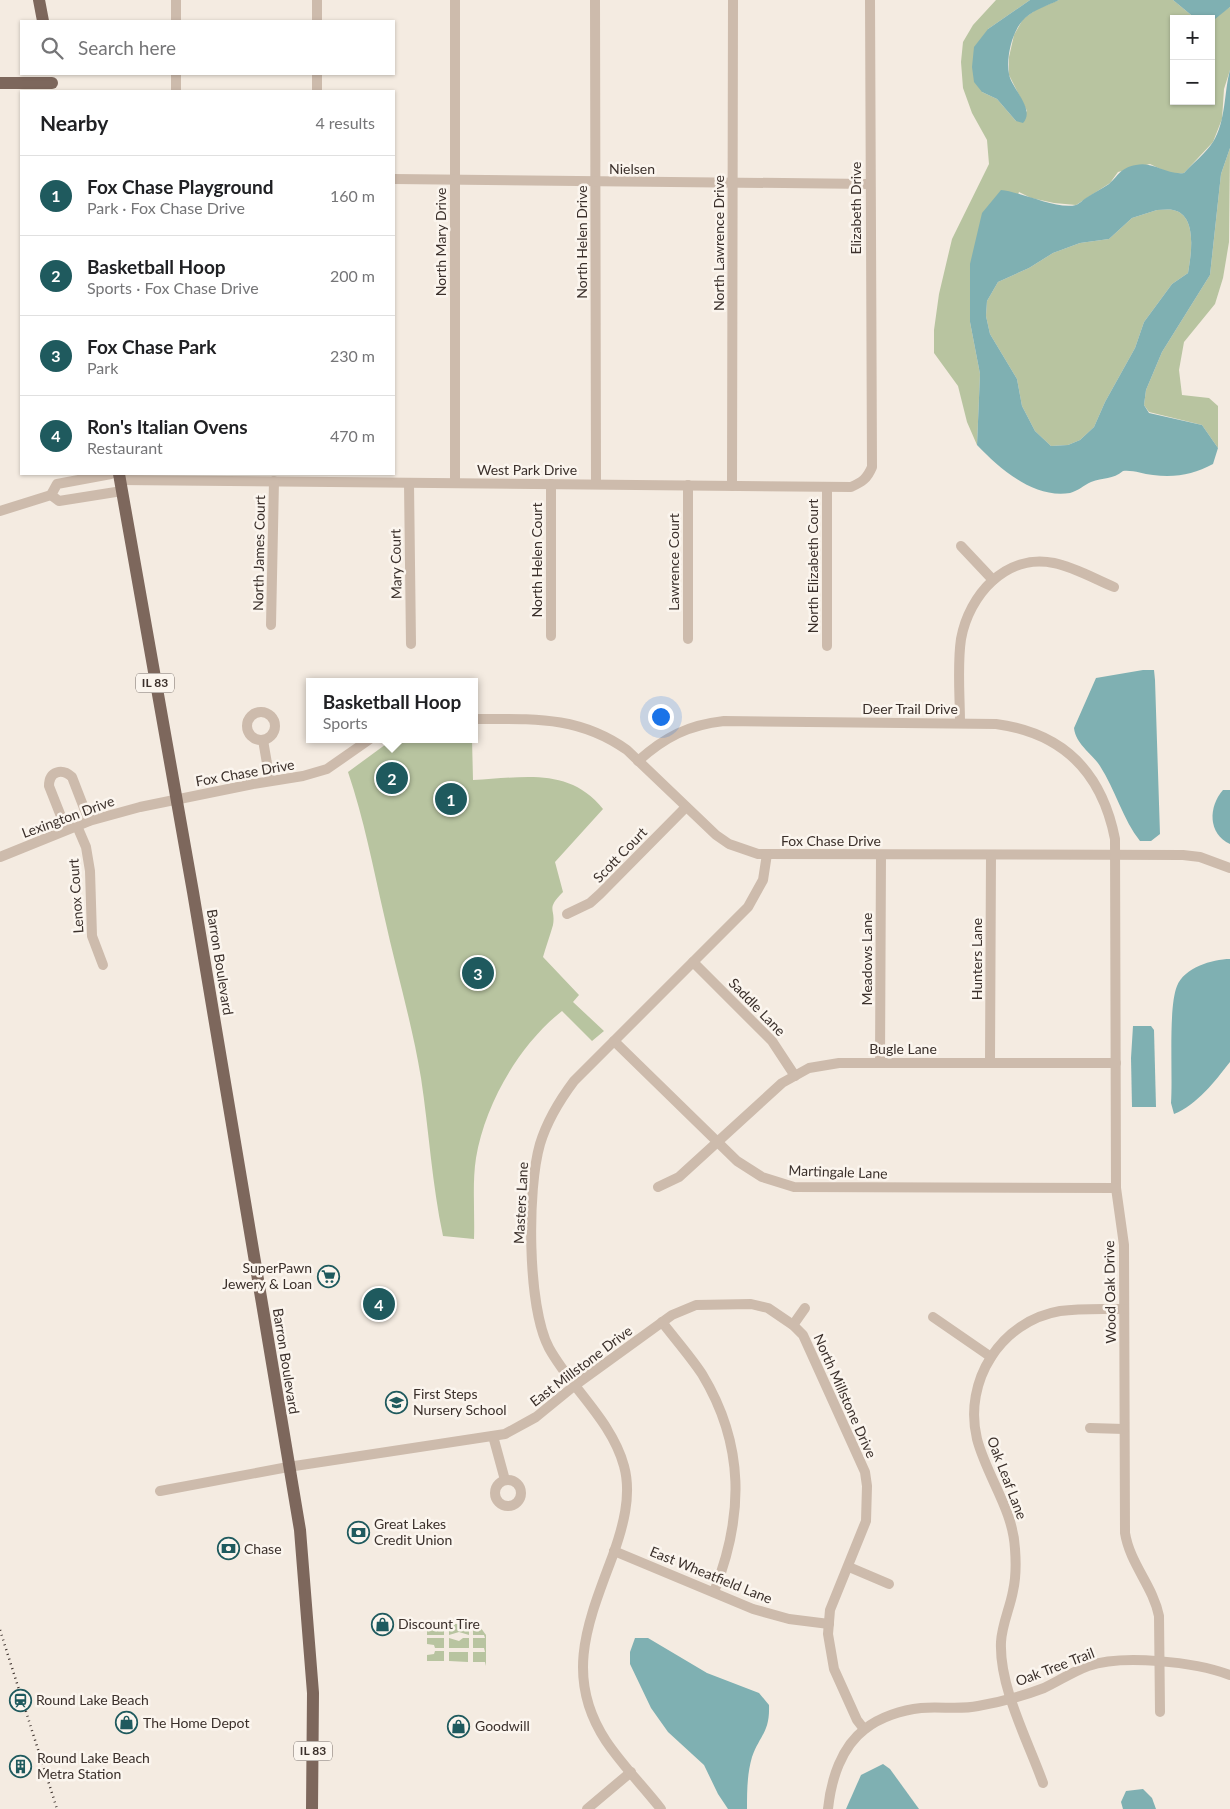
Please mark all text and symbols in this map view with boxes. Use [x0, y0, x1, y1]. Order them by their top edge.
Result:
map controls [1170, 15, 1215, 105]
button: + [1170, 15, 1215, 60]
search box [20, 20, 395, 75]
icon: search [38, 34, 66, 62]
text: Search here [78, 36, 176, 59]
button: − [1170, 60, 1215, 105]
text: Nearby [40, 110, 108, 135]
text: 4 results [315, 113, 375, 132]
street label: Nielsen [609, 160, 655, 177]
street label: Elizabeth Drive [847, 162, 864, 254]
text: Fox Chase Playground [87, 175, 274, 198]
street label: North Lawrence Drive [710, 175, 727, 311]
street label: North Helen Drive [573, 185, 590, 299]
text: 1 [51, 186, 61, 205]
text: 160 m [330, 186, 375, 205]
street label: North Mary Drive [432, 188, 449, 296]
text: Park · Fox Chase Drive [87, 198, 245, 217]
text: Basketball Hoop [87, 255, 226, 278]
text: 2 [51, 266, 61, 285]
text: 200 m [330, 266, 375, 285]
text: Sports · Fox Chase Drive [87, 278, 259, 297]
text: Fox Chase Park [87, 335, 216, 358]
text: 3 [51, 346, 61, 365]
text: 230 m [330, 346, 375, 365]
text: Park [87, 358, 118, 377]
text: Ron's Italian Ovens [87, 415, 248, 438]
text: 4 [51, 426, 61, 445]
text: 470 m [330, 426, 375, 445]
text: Restaurant [87, 438, 163, 457]
street label: West Park Drive [477, 461, 577, 478]
street label: North James Court [249, 495, 268, 611]
street label: North Elizabeth Court [804, 499, 821, 633]
street label: North Helen Court [528, 503, 545, 617]
street label: Lawrence Court [665, 513, 682, 611]
street label: Mary Court [386, 529, 405, 599]
road number: IL 83 [136, 674, 174, 692]
popup [306, 678, 478, 743]
text: Basketball Hoop [323, 690, 461, 713]
street label: Deer Trail Drive [862, 700, 958, 717]
your location [648, 704, 674, 730]
text: Sports [323, 713, 368, 732]
street label: Fox Chase Drive [194, 755, 296, 790]
pin: 2 [376, 759, 408, 797]
pin: 1 [435, 780, 467, 818]
street label: Lexington Drive [19, 792, 116, 841]
street label: Scott Court [589, 824, 650, 886]
street label: Fox Chase Drive [781, 832, 881, 849]
street label: Lenox Court [64, 858, 87, 934]
street label: Barron Boulevard [204, 908, 237, 1016]
street label: Meadows Lane [858, 913, 875, 1005]
street label: Hunters Lane [968, 918, 985, 1000]
pin: 3 [462, 954, 494, 992]
street label: Saddle Lane [726, 974, 789, 1039]
street label: Bugle Lane [869, 1040, 937, 1057]
street label: Masters Lane [510, 1161, 531, 1244]
street label: Martingale Lane [788, 1161, 888, 1182]
street label: Wood Oak Drive [1100, 1240, 1119, 1344]
place label: SuperPawn Jewery & Loan [222, 1259, 312, 1292]
supermarket icon: SuperPawn Jewery & Loan [316, 1264, 340, 1288]
pin: 4 [363, 1285, 395, 1323]
street label: Barron Boulevard [270, 1307, 303, 1415]
street label: East Millstone Drive [526, 1322, 635, 1410]
street label: North Millstone Drive [810, 1331, 880, 1460]
place label: First Steps Nursery School [413, 1385, 507, 1418]
school or university icon: First Steps Nursery School [385, 1390, 409, 1414]
street label: Oak Leaf Lane [984, 1434, 1031, 1522]
place label: Great Lakes Credit Union [374, 1515, 452, 1548]
bank icon: Great Lakes Credit Union [346, 1520, 370, 1544]
bank icon: Chase [216, 1537, 240, 1561]
place label: Chase [244, 1540, 282, 1557]
street label: East Wheatfield Lane [648, 1542, 775, 1607]
shop icon: Discount Tire [370, 1612, 394, 1636]
place label: Discount Tire [398, 1615, 480, 1632]
street label: Oak Tree Trail [1013, 1644, 1097, 1689]
station icon: Round Lake Beach [8, 1688, 32, 1712]
place label: Round Lake Beach [36, 1691, 149, 1708]
shop icon: The Home Depot [115, 1711, 139, 1735]
place label: The Home Depot [143, 1714, 249, 1731]
shop icon: Goodwill [447, 1714, 471, 1738]
place label: Goodwill [475, 1717, 530, 1734]
road number: IL 83 [294, 1742, 332, 1760]
place label: Round Lake Beach Metra Station [37, 1749, 150, 1782]
building icon: Round Lake Beach Metra Station [9, 1754, 33, 1778]

